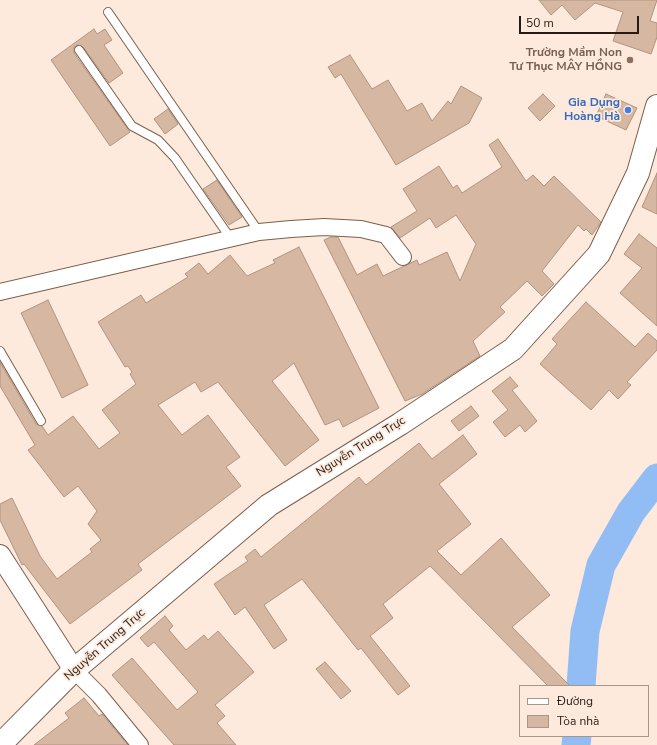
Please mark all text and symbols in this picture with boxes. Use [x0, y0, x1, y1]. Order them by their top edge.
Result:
scale bar [521, 8, 641, 34]
text: 50 m [526, 15, 554, 31]
place label: Trường Mầm Non Tư Thục MÂY HỒNG [509, 46, 622, 74]
marker: Trường Mầm Non Tư Thục MÂY HỒNG [625, 55, 635, 65]
place label: Gia Dụng Hoàng Hà [564, 96, 620, 124]
marker: Gia Dụng Hoàng Hà [623, 105, 633, 115]
street label: Nguyễn Trung Trực [314, 414, 408, 480]
street label: Nguyễn Trung Trực [62, 606, 148, 684]
legend [519, 685, 649, 737]
text: Đường [557, 693, 593, 709]
text: Tòa nhà [557, 713, 599, 729]

